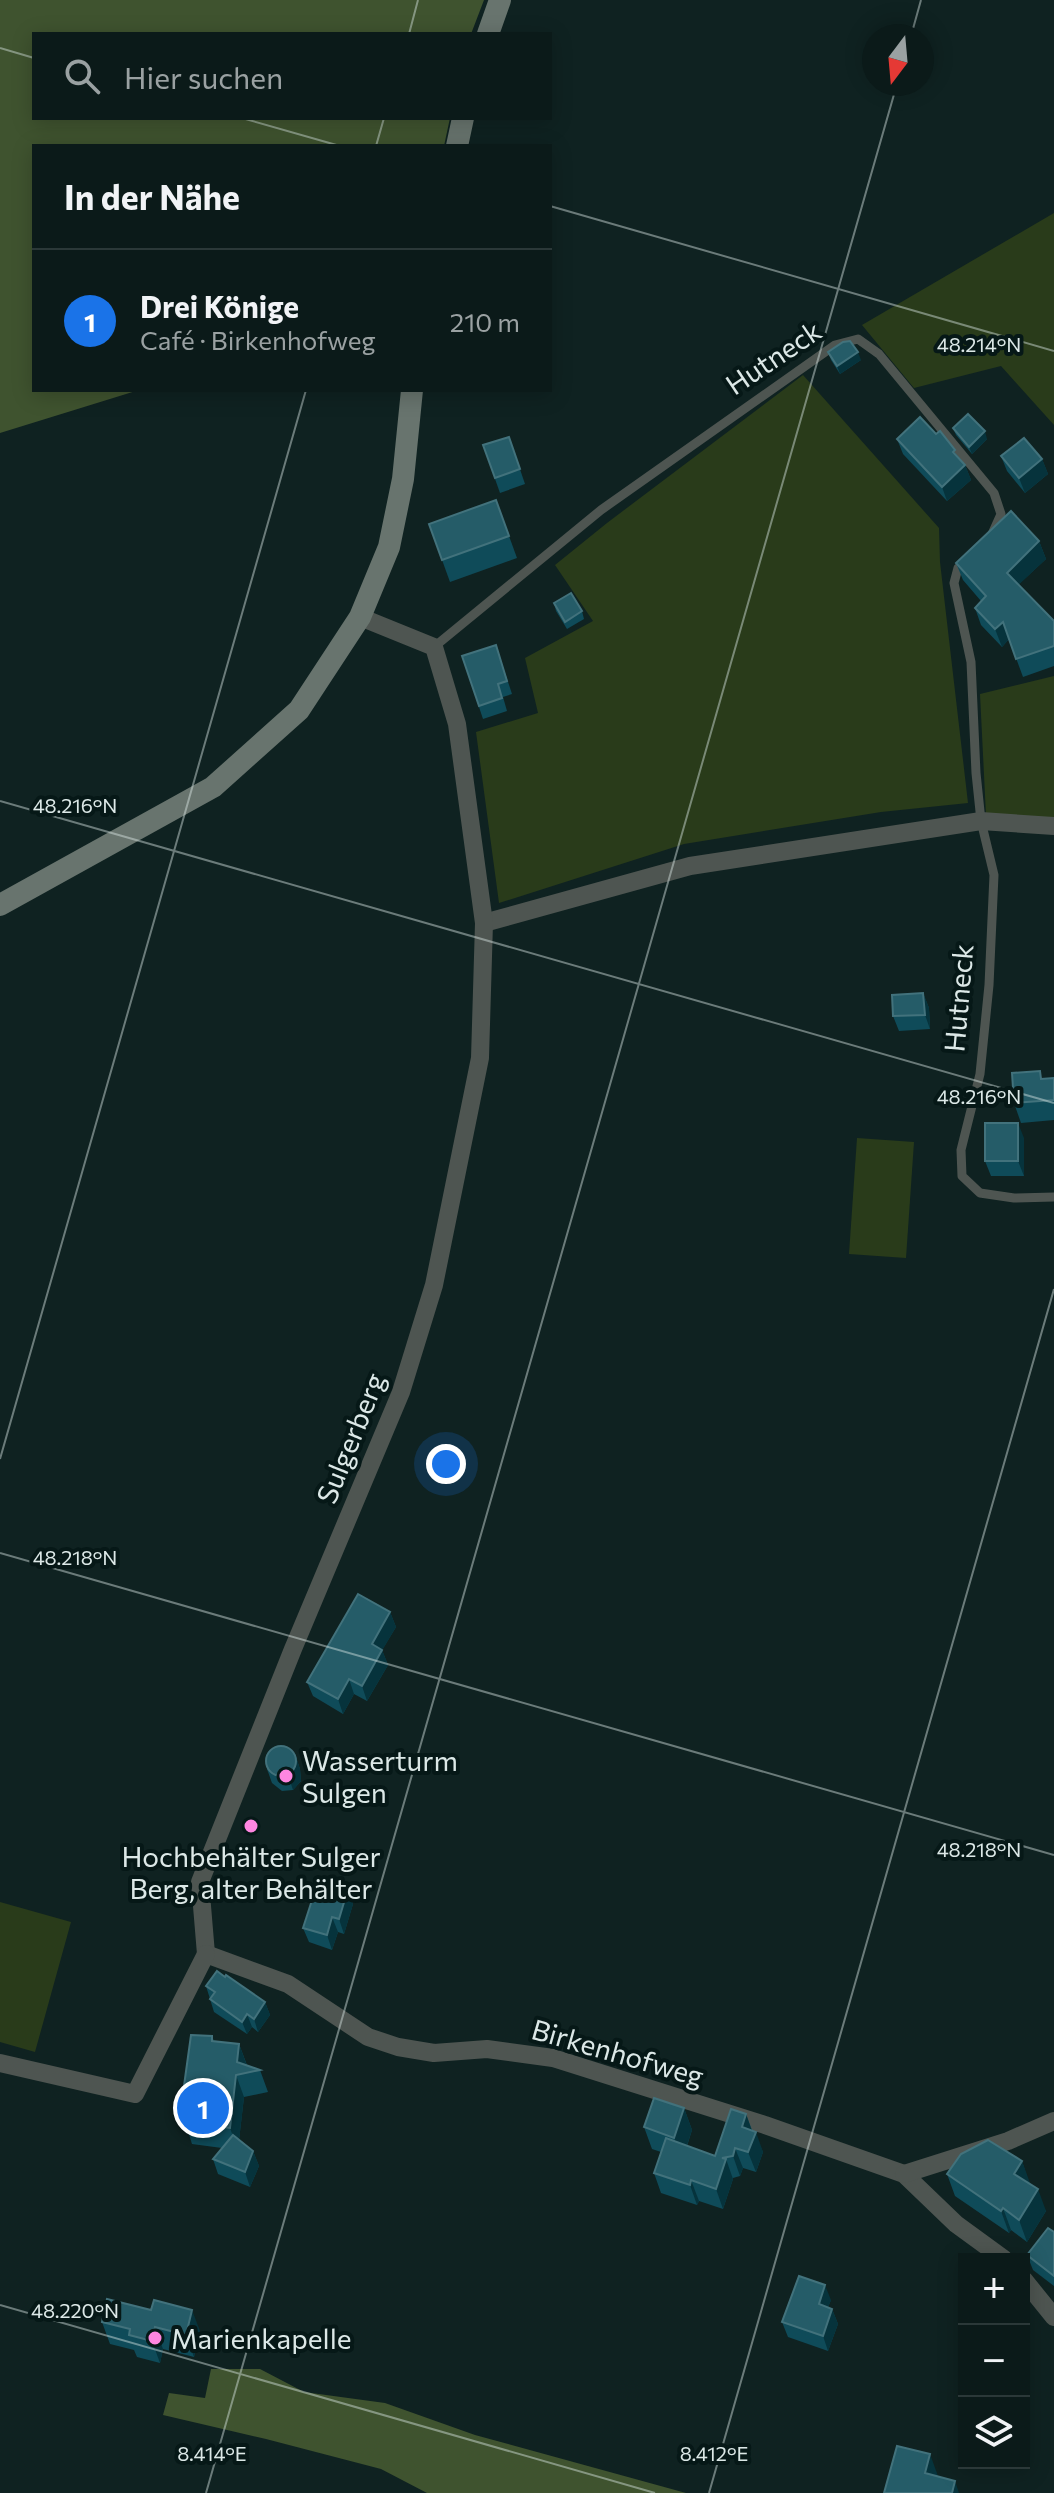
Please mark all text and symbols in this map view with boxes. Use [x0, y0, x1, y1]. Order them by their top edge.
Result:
north arrow [862, 24, 934, 96]
search box [32, 32, 552, 120]
icon: search [60, 54, 104, 98]
text: Hier suchen [124, 58, 283, 95]
text: In der Nähe [64, 175, 240, 217]
text: Drei Könige [140, 287, 299, 324]
text: 1 [84, 306, 96, 337]
text: 210 m [450, 306, 520, 337]
street label: Hutneck [719, 313, 827, 401]
text: Café · Birkenhofweg [140, 324, 376, 355]
text: 48.214°N [937, 332, 1021, 356]
text: 48.216°N [33, 793, 117, 817]
street label: Hutneck [936, 943, 980, 1053]
text: 48.216°N [937, 1084, 1021, 1108]
street label: Sulgerberg [308, 1368, 392, 1508]
your location [426, 1444, 466, 1484]
text: 48.218°N [33, 1545, 117, 1569]
place label: Wasserturm Sulgen [302, 1743, 458, 1809]
marker: Wasserturm Sulgen [277, 1767, 295, 1785]
marker: Hochbehälter Sulger Berg, alter Behälter [242, 1817, 260, 1835]
text: 48.218°N [937, 1837, 1021, 1861]
place label: Hochbehälter Sulger Berg, alter Behälter [121, 1839, 381, 1905]
street label: Birkenhofweg [528, 2011, 708, 2093]
pin: 1 [177, 2078, 229, 2138]
map controls [958, 2253, 1030, 2469]
button: + [958, 2253, 1030, 2325]
text: 48.220°N [31, 2298, 119, 2322]
place label: Marienkapelle [171, 2321, 352, 2355]
button: − [958, 2325, 1030, 2397]
marker: Marienkapelle [146, 2329, 164, 2347]
button: layers [958, 2397, 1030, 2469]
text: 8.414°E [177, 2441, 247, 2465]
text: 8.412°E [680, 2441, 748, 2465]

